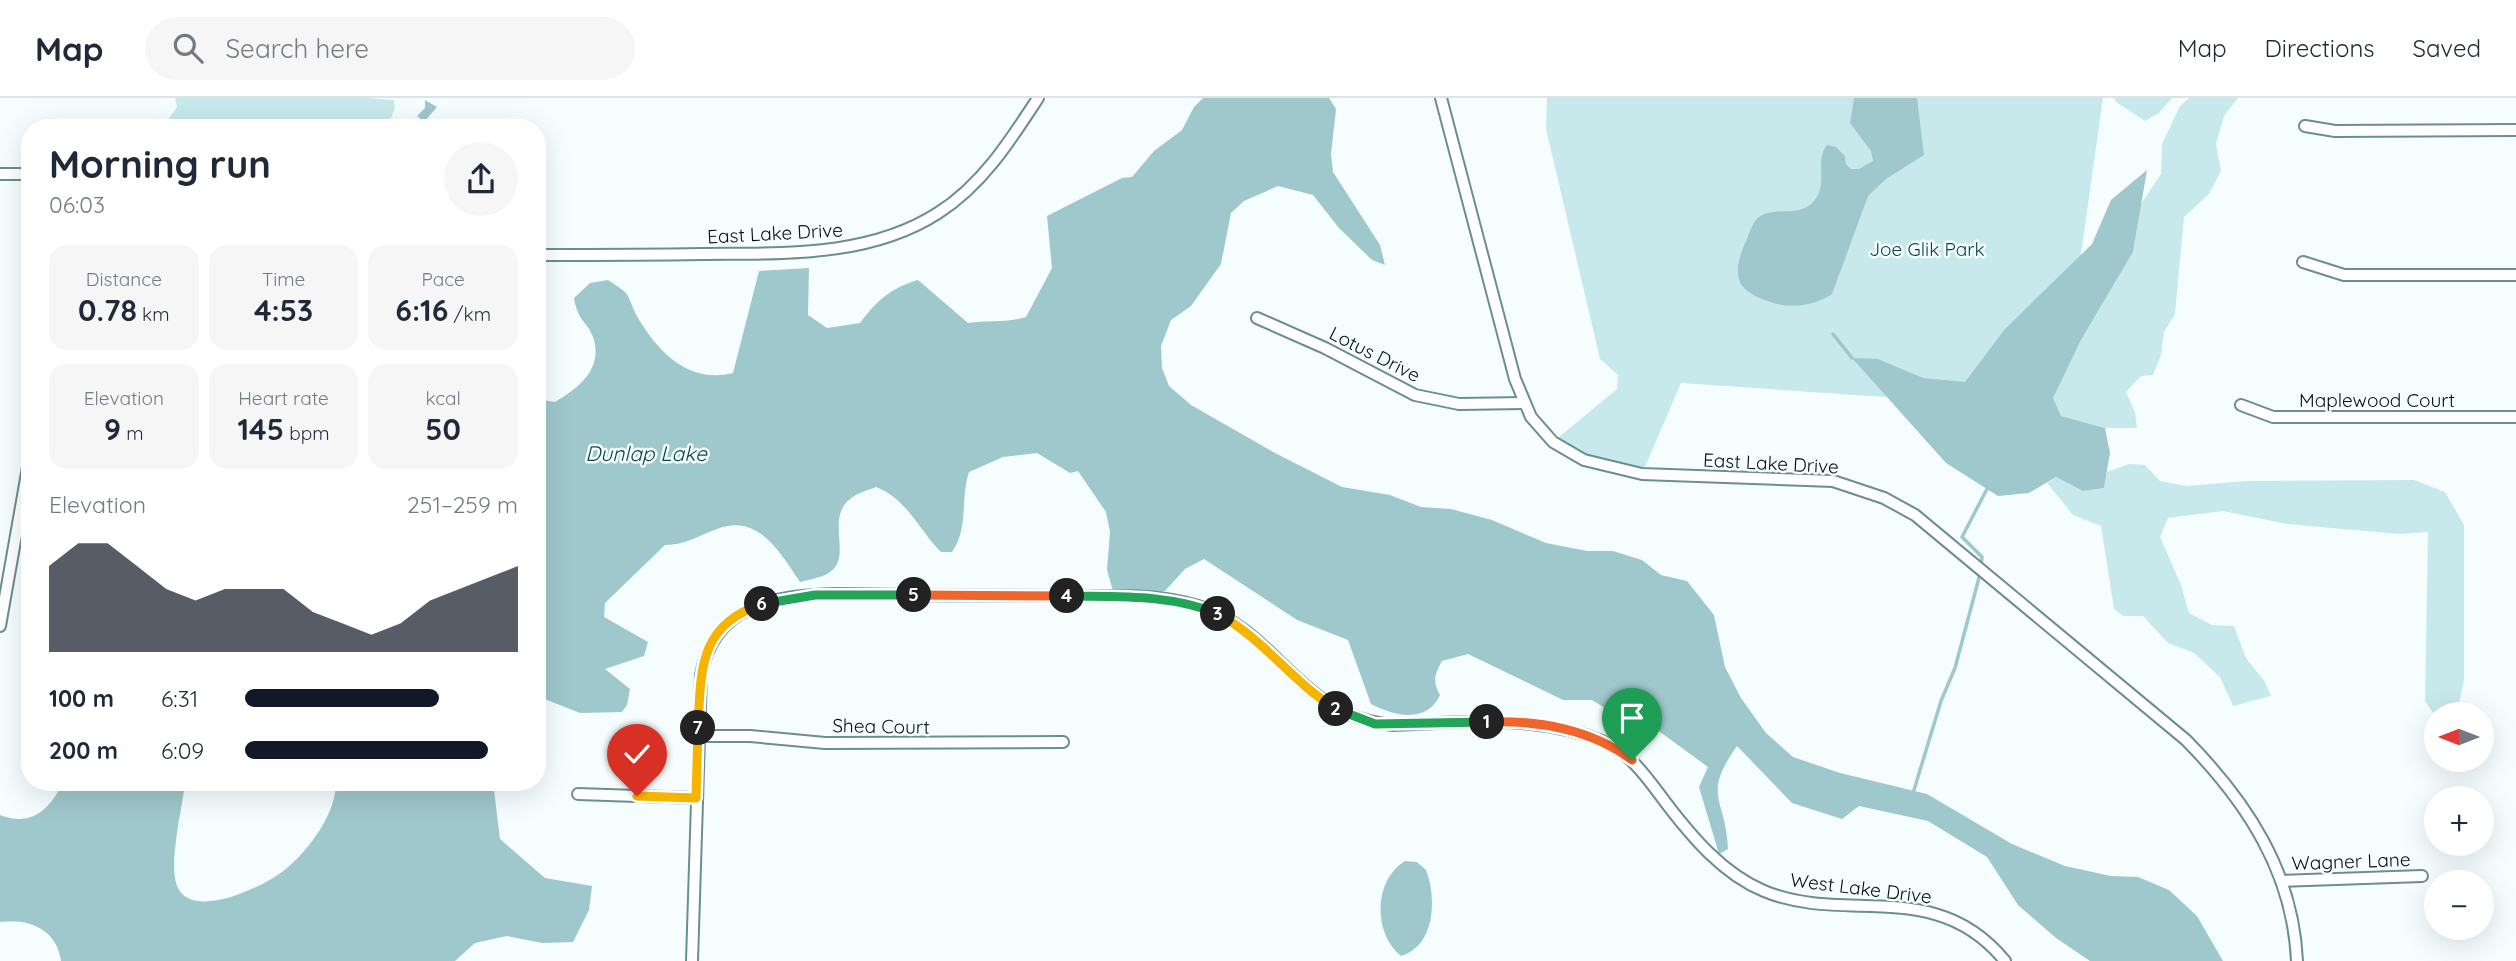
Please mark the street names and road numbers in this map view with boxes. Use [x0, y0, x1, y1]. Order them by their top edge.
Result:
street label: East Lake Drive [707, 217, 843, 249]
street label: Lotus Drive [1326, 321, 1424, 387]
street label: Maplewood Court [2299, 388, 2455, 412]
street label: East Lake Drive [1703, 447, 1839, 479]
street label: Shea Court [832, 713, 930, 739]
street label: Wagner Lane [2291, 847, 2411, 875]
street label: West Lake Drive [1789, 867, 1933, 909]

